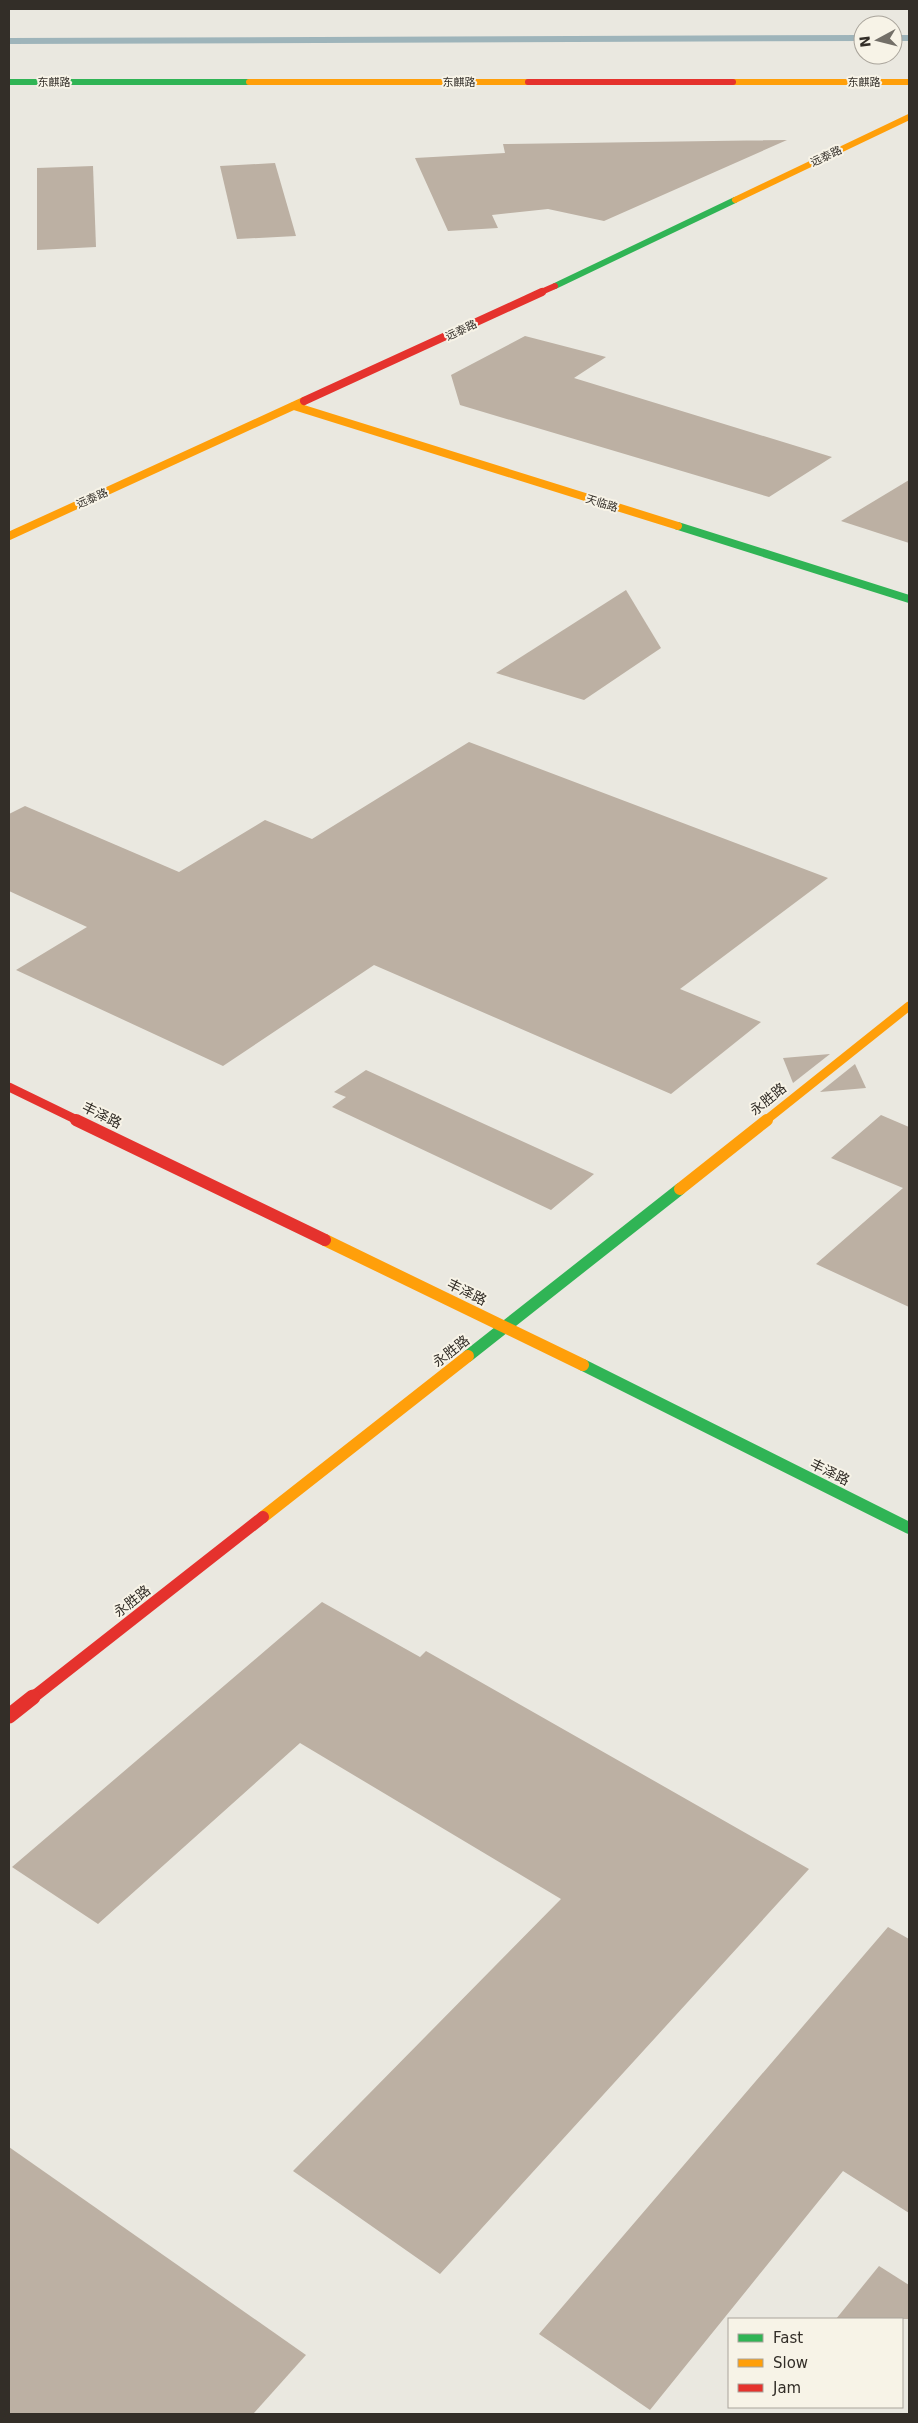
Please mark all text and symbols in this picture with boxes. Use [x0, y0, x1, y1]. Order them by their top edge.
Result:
north arrow [853, 15, 903, 65]
text: N [856, 35, 874, 48]
street label: 东麒路 [38, 76, 71, 89]
street label: 东麒路 [443, 76, 476, 89]
street label: 东麒路 [848, 76, 881, 89]
street label: 远泰路 [809, 144, 844, 169]
street label: 远泰路 [444, 318, 479, 343]
street label: 远泰路 [74, 486, 110, 511]
street label: 天临路 [584, 492, 620, 515]
street label: 永胜路 [747, 1080, 789, 1118]
street label: 丰泽路 [80, 1099, 124, 1131]
street label: 丰泽路 [445, 1276, 489, 1308]
street label: 永胜路 [430, 1332, 472, 1370]
street label: 丰泽路 [808, 1456, 852, 1488]
street label: 永胜路 [111, 1582, 153, 1620]
legend [728, 2318, 903, 2408]
text: Fast [773, 2329, 803, 2347]
text: Slow [773, 2354, 808, 2372]
text: Jam [772, 2379, 801, 2397]

